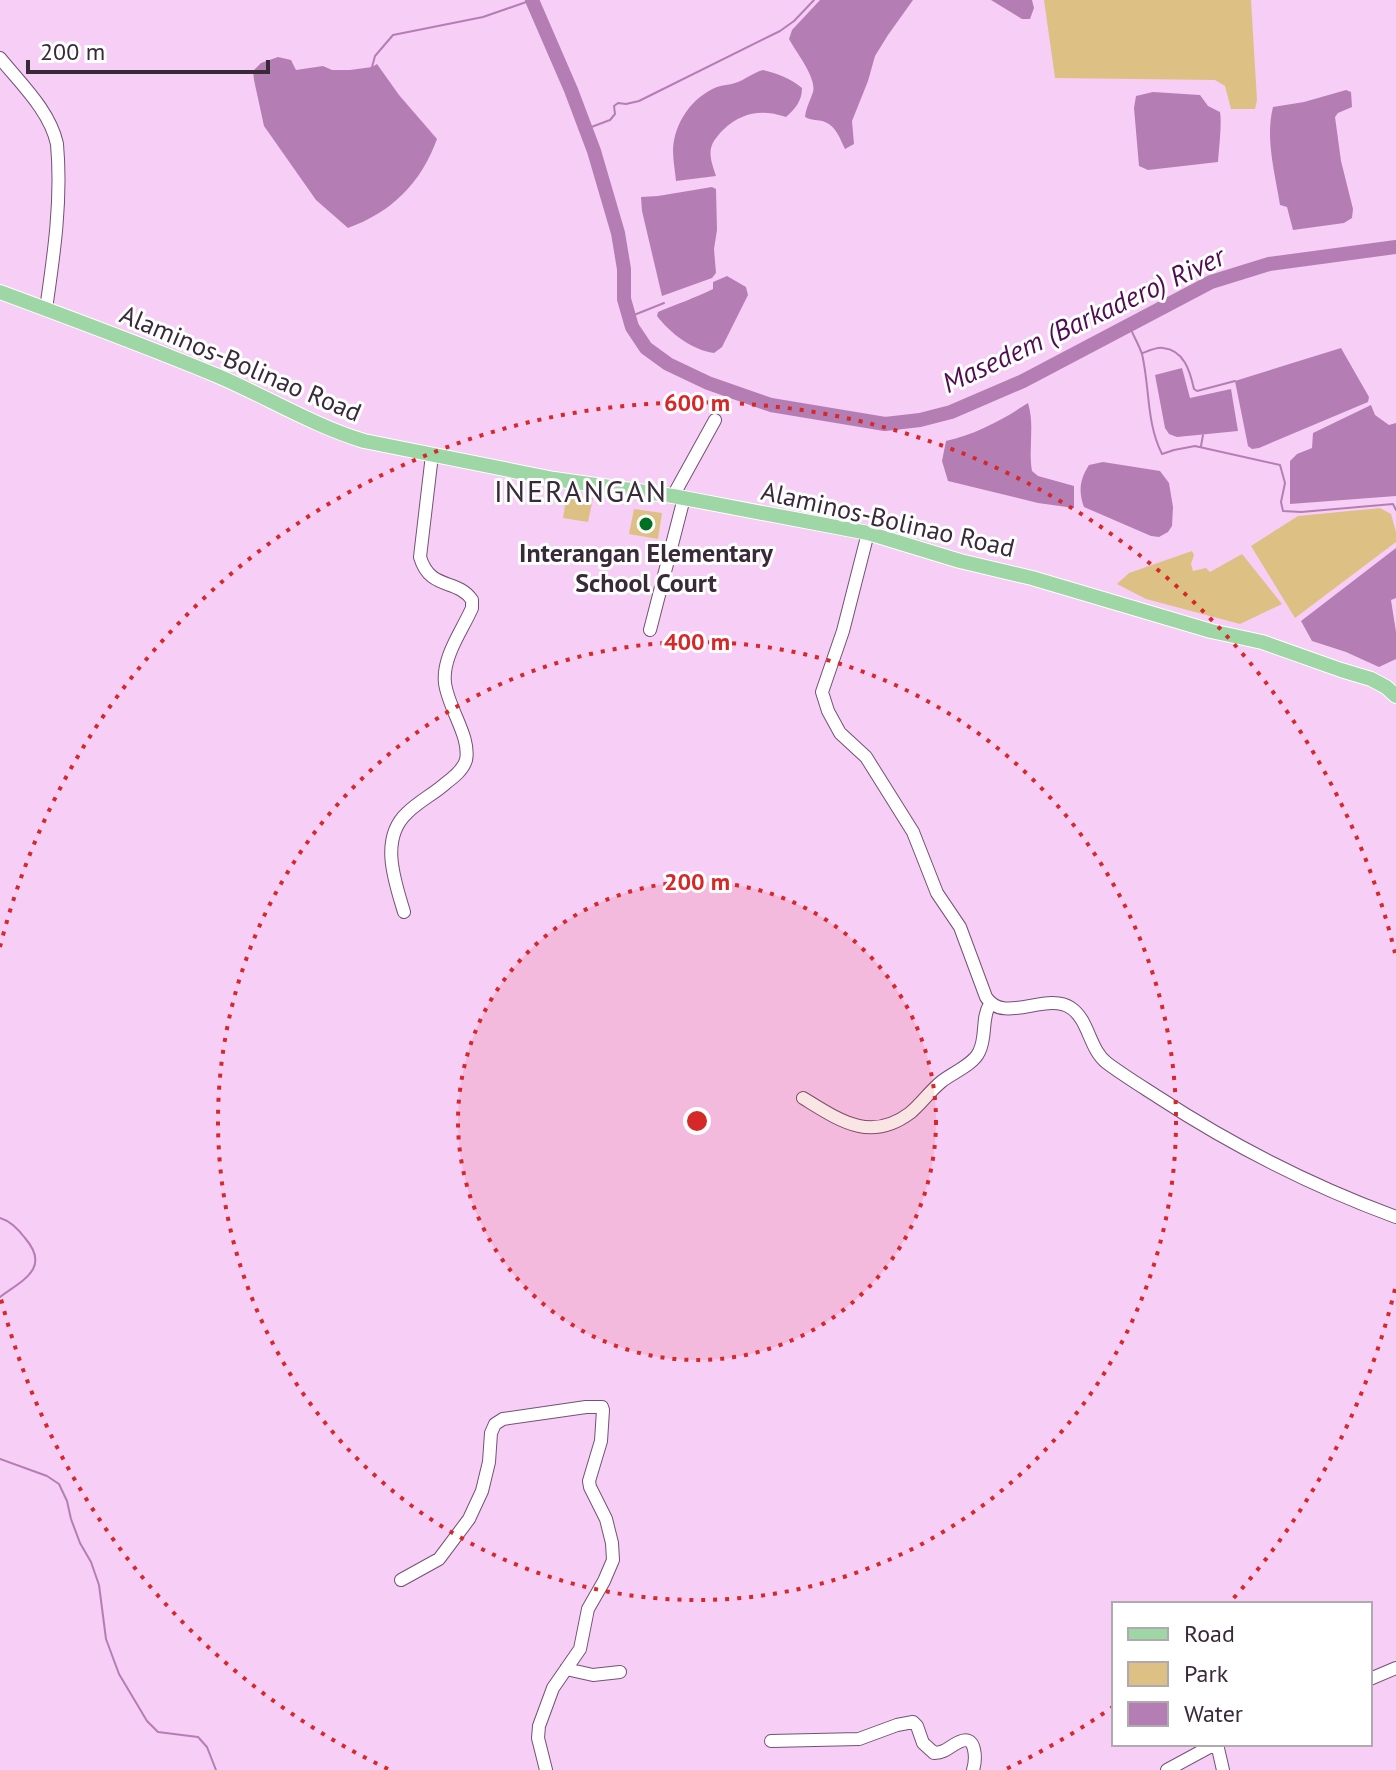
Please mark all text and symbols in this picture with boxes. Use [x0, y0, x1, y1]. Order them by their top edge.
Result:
scale bar [28, 24, 268, 74]
text: 200 m [40, 36, 105, 67]
water label: Masedem (Barkadero) River [936, 236, 1232, 401]
street label: Alaminos-Bolinao Road [115, 297, 367, 429]
text: 600 m [664, 387, 730, 418]
district label: INERANGAN [494, 471, 668, 510]
street label: Alaminos-Bolinao Road [758, 474, 1018, 564]
marker: Interangan Elementary School Court [637, 515, 655, 533]
place label: Interangan Elementary School Court [519, 536, 773, 599]
text: 400 m [664, 626, 730, 657]
text: 200 m [664, 866, 730, 897]
centre of rings [683, 1107, 711, 1135]
legend [1112, 1602, 1372, 1746]
text: Road [1184, 1618, 1235, 1649]
text: Park [1184, 1658, 1229, 1689]
text: Water [1184, 1698, 1243, 1729]

